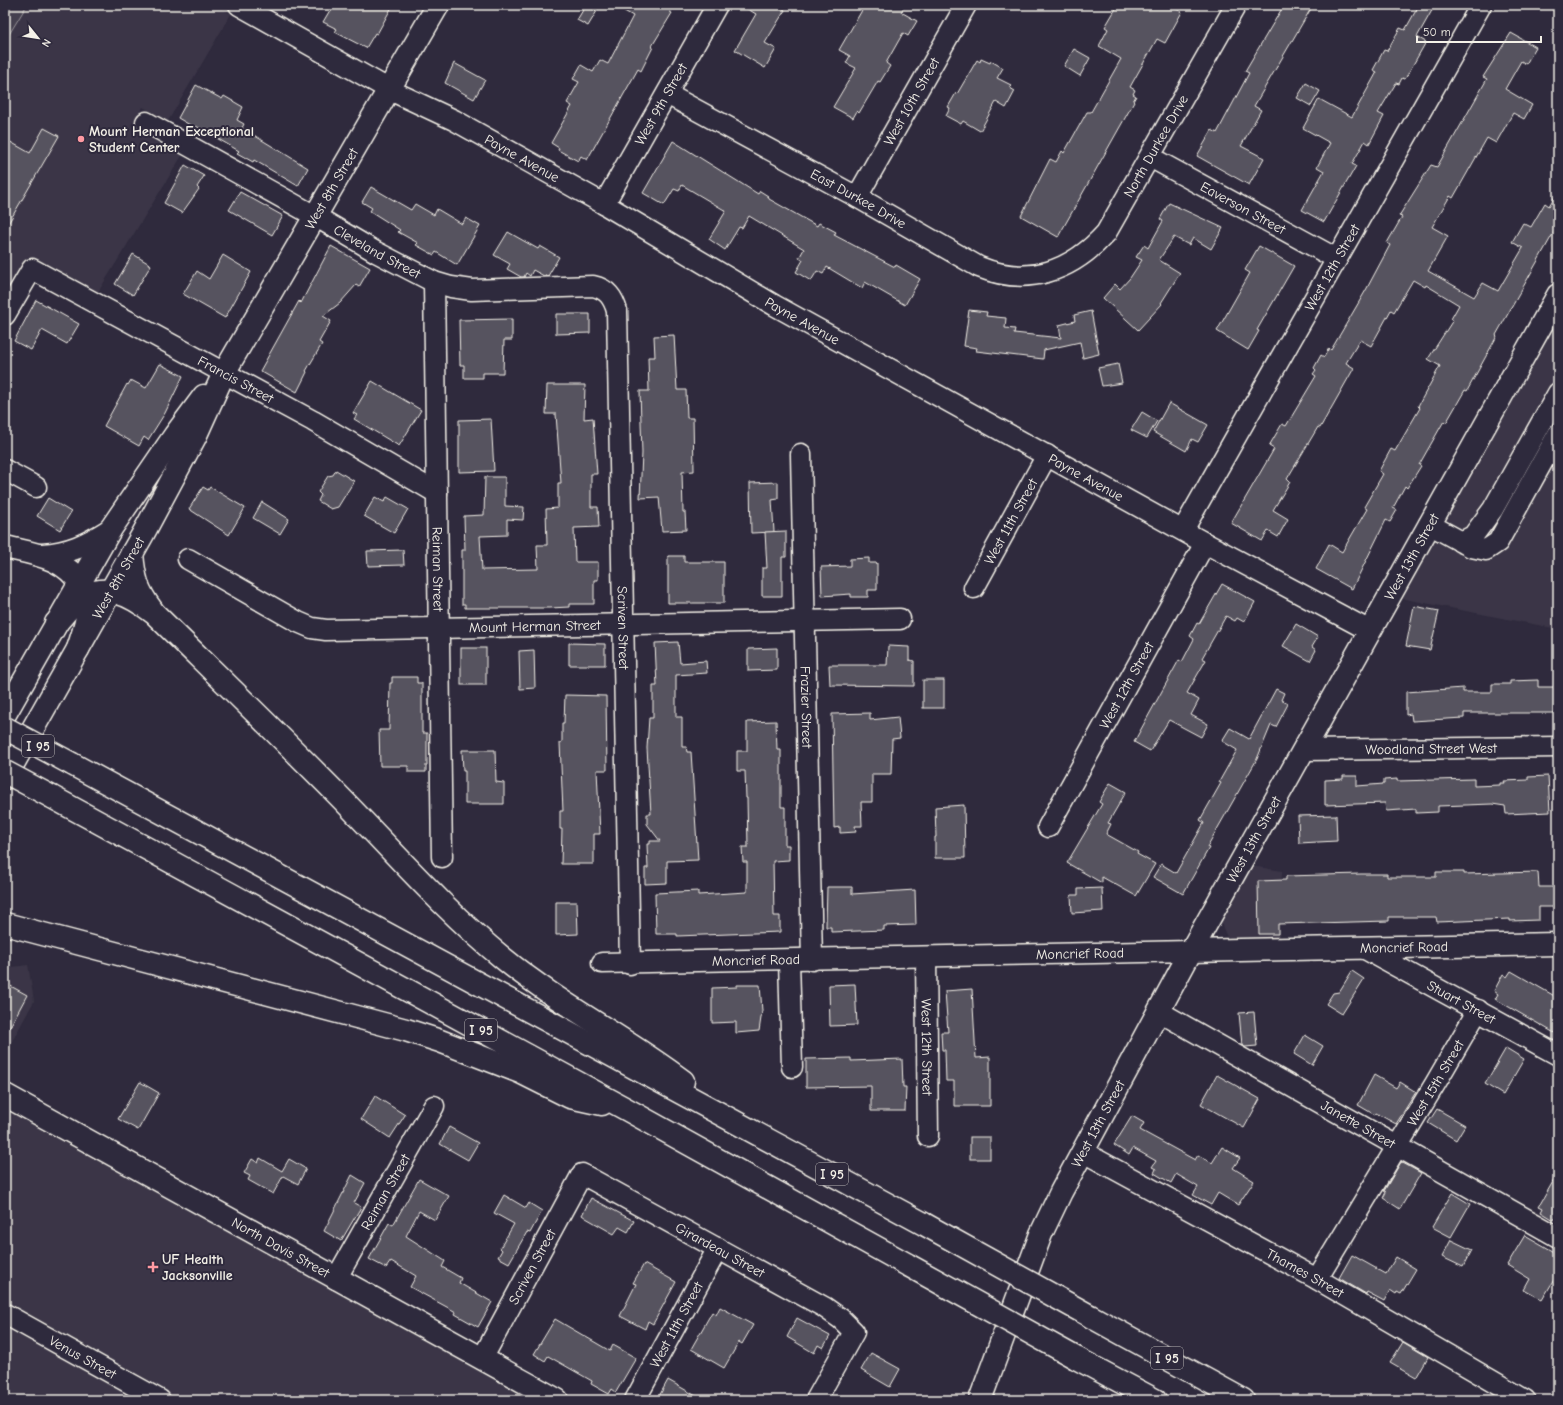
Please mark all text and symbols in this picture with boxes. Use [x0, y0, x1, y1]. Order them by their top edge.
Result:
north arrow [18, 18, 58, 58]
scale bar [1417, 18, 1541, 44]
text: 50 m [1423, 25, 1451, 39]
text: N [39, 36, 54, 49]
street label: West 10th Street [880, 54, 943, 148]
street label: West 9th Street [631, 59, 691, 148]
street label: North Durkee Drive [1120, 92, 1192, 200]
place label: Mount Herman Exceptional Student Center [89, 123, 254, 156]
street label: Payne Avenue [482, 130, 562, 186]
marker: Mount Herman Exceptional Student Center [76, 134, 86, 144]
street label: West 8th Street [301, 144, 362, 232]
street label: East Durkee Drive [808, 165, 909, 232]
street label: Eaverson Street [1197, 178, 1290, 238]
street label: West 12th Street [1301, 220, 1364, 314]
street label: Cleveland Street [331, 221, 424, 283]
street label: Payne Avenue [762, 293, 843, 348]
street label: Francis Street [195, 352, 278, 407]
street label: Payne Avenue [1046, 450, 1126, 505]
street label: West 11th Street [980, 475, 1041, 567]
street label: West 13th Street [1381, 510, 1443, 603]
street label: Reiman Street [429, 526, 447, 612]
street label: West 8th Street [88, 533, 149, 622]
street label: Scriven Street [614, 586, 633, 670]
street label: Mount Herman Street [469, 616, 602, 636]
street label: West 12th Street [1095, 638, 1158, 732]
street label: Frazier Street [797, 666, 816, 749]
road number: I 95 [22, 735, 54, 757]
street label: Woodland Street West [1365, 739, 1498, 758]
street label: West 13th Street [1222, 792, 1285, 886]
street label: Moncrief Road [1360, 938, 1448, 956]
street label: Moncrief Road [1036, 944, 1124, 963]
street label: Moncrief Road [712, 950, 800, 969]
street label: Stuart Street [1424, 976, 1499, 1028]
street label: West 12th Street [918, 998, 936, 1097]
road number: I 95 [465, 1019, 497, 1041]
street label: West 15th Street [1403, 1036, 1468, 1129]
street label: West 13th Street [1067, 1076, 1129, 1170]
street label: Janette Street [1318, 1096, 1399, 1152]
street label: Reiman Street [357, 1150, 414, 1233]
road number: I 95 [816, 1163, 848, 1185]
street label: North Davis Street [229, 1214, 333, 1282]
street label: Girardeau Street [673, 1219, 769, 1282]
street label: Scriven Street [505, 1225, 560, 1307]
street label: Thames Street [1263, 1245, 1348, 1302]
place label: UF Health Jacksonville [162, 1251, 233, 1284]
marker: UF Health Jacksonville [147, 1261, 159, 1273]
street label: West 11th Street [646, 1278, 707, 1370]
street label: Venus Street [46, 1332, 120, 1383]
road number: I 95 [1151, 1347, 1183, 1369]

